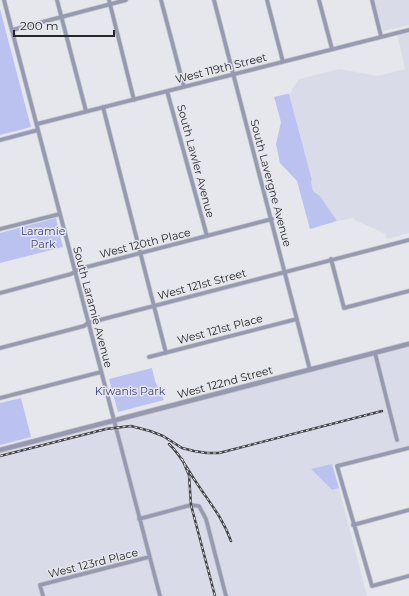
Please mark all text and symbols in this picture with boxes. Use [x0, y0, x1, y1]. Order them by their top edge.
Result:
scale bar [14, 12, 114, 38]
text: 200 m [20, 18, 59, 33]
street label: West 119th Street [174, 50, 269, 86]
street label: South Lawler Avenue [174, 103, 218, 220]
street label: South Lavergne Avenue [247, 118, 295, 249]
park label: Laramie Park [21, 224, 66, 251]
street label: West 120th Place [98, 225, 192, 261]
street label: South Laramie Avenue [70, 245, 116, 369]
street label: West 121st Street [156, 265, 248, 303]
street label: West 121st Place [176, 311, 265, 347]
street label: West 122nd Street [176, 362, 275, 402]
park label: Kiwanis Park [95, 384, 166, 398]
street label: West 123rd Place [47, 545, 140, 581]

